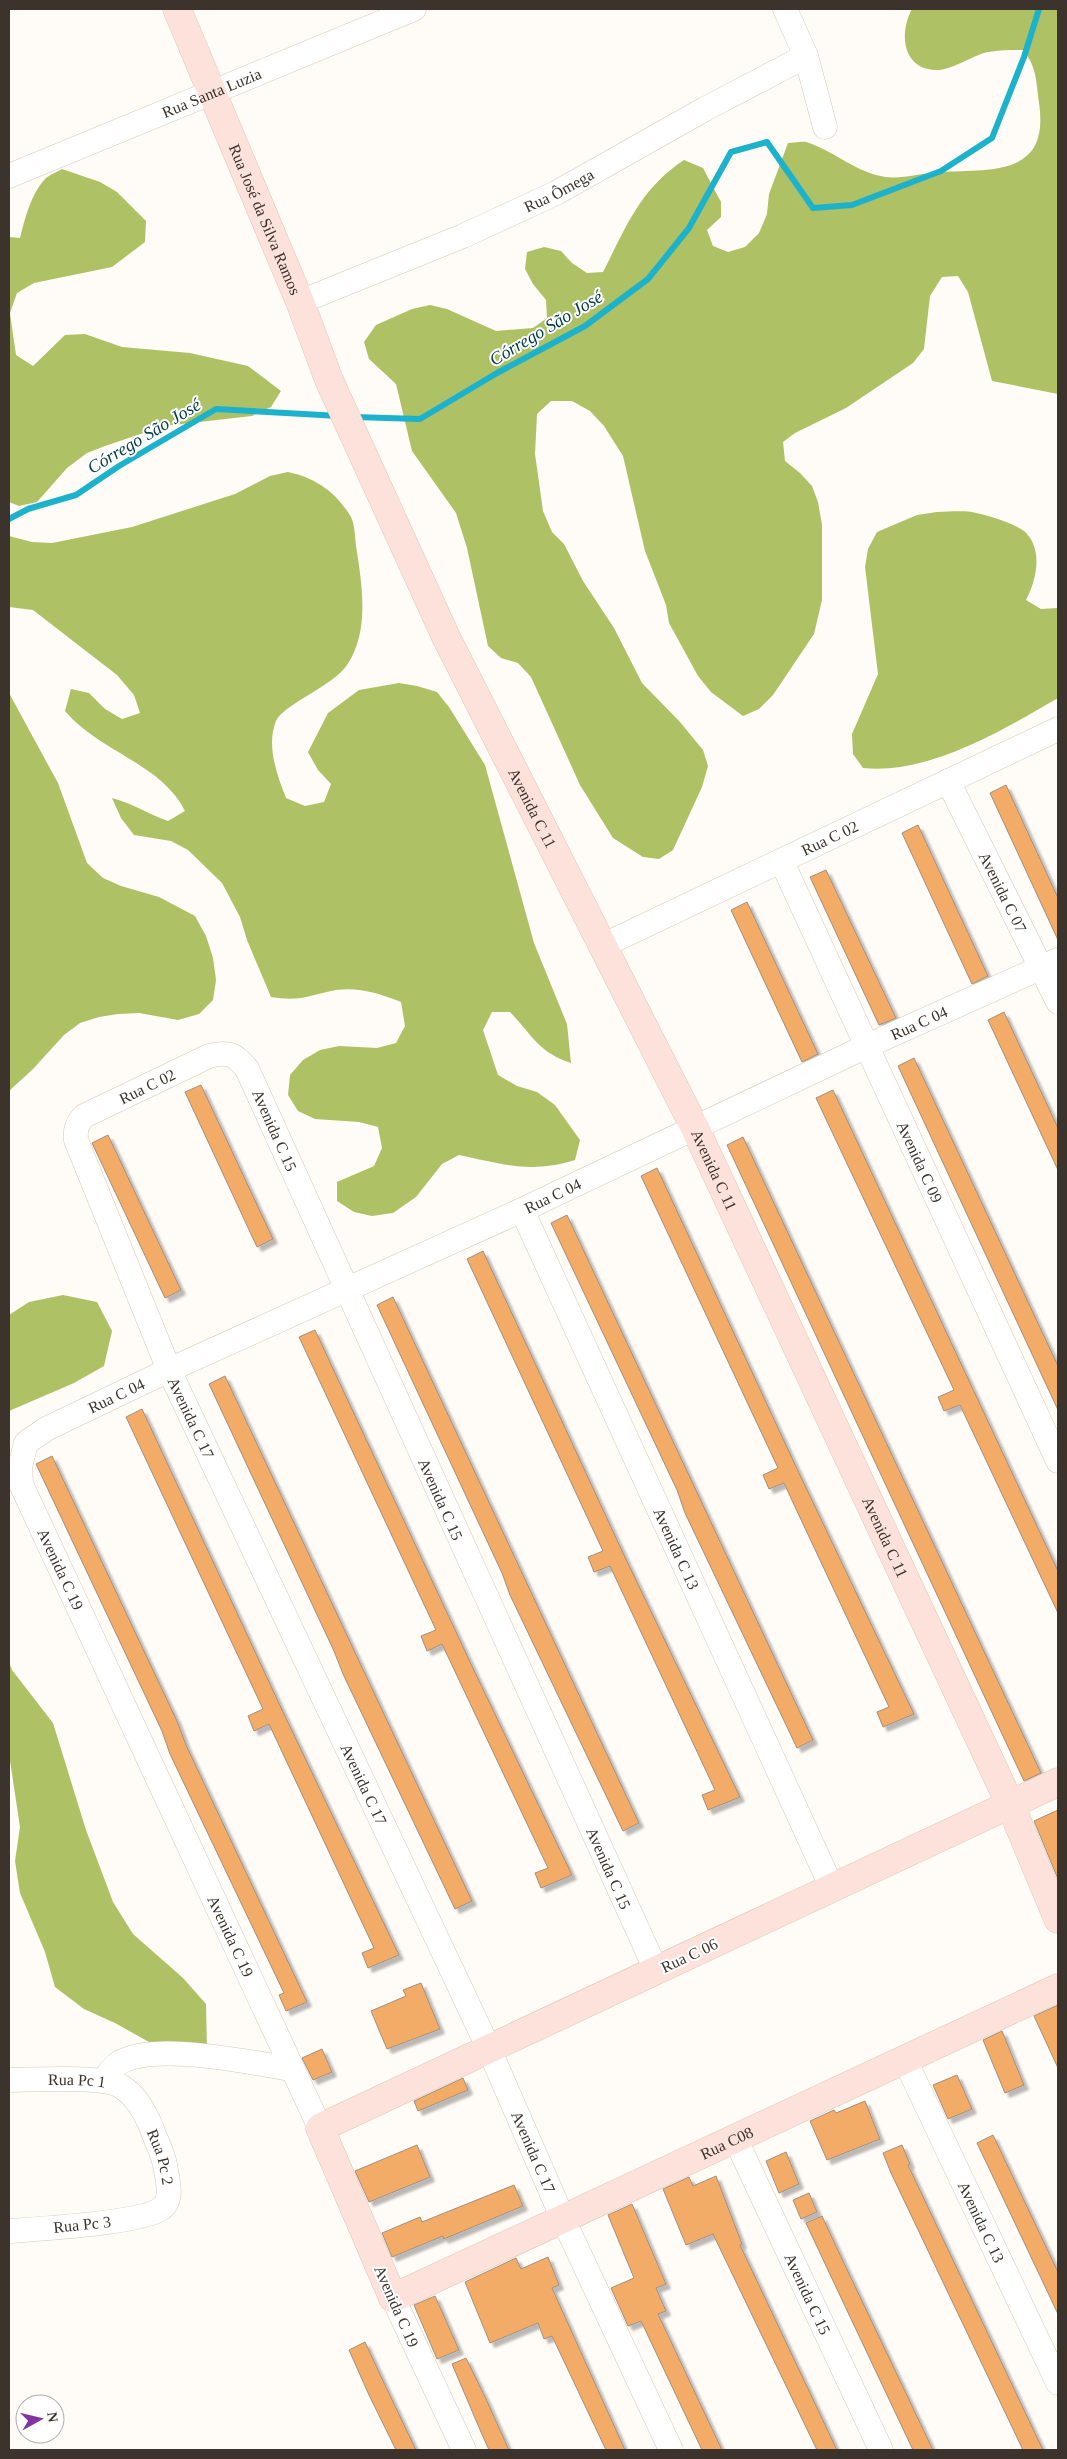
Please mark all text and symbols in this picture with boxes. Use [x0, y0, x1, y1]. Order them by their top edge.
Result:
street label: Rua Santa Luzia [160, 65, 264, 121]
street label: Rua José da Silva Ramos [226, 142, 304, 297]
street label: Rua Ômega [521, 166, 597, 216]
water label: Córrego São José [486, 286, 607, 370]
water label: Córrego São José [84, 394, 205, 478]
street label: Avenida C 11 [505, 765, 560, 851]
street label: Rua C 02 [799, 818, 861, 859]
street label: Avenida C 07 [976, 849, 1030, 935]
street label: Rua C 04 [888, 1003, 950, 1043]
street label: Rua C 02 [116, 1066, 178, 1107]
street label: Avenida C 15 [249, 1087, 300, 1174]
street label: Avenida C 09 [894, 1119, 946, 1205]
street label: Avenida C 11 [688, 1127, 740, 1213]
street label: Rua C 04 [522, 1175, 584, 1217]
street label: Rua C 04 [85, 1375, 147, 1417]
street label: Avenida C 17 [165, 1375, 217, 1461]
street label: Avenida C 15 [415, 1456, 466, 1543]
street label: Avenida C 11 [859, 1494, 911, 1580]
street label: Avenida C 13 [650, 1505, 702, 1592]
street label: Avenida C 19 [34, 1526, 87, 1613]
street label: Avenida C 17 [337, 1741, 390, 1828]
street label: Avenida C 15 [583, 1825, 634, 1912]
street label: Avenida C 19 [204, 1893, 257, 1980]
street label: Rua C 06 [658, 1935, 720, 1976]
street label: Rua Pc 1 [48, 2071, 107, 2090]
street label: Avenida C 17 [508, 2108, 559, 2196]
street label: Rua C08 [697, 2123, 756, 2163]
street label: Rua Pc 2 [144, 2127, 176, 2186]
street label: Avenida C 13 [955, 2179, 1008, 2265]
street label: Rua Pc 3 [52, 2213, 112, 2236]
street label: Avenida C 15 [781, 2251, 834, 2337]
street label: Avenida C 19 [371, 2263, 422, 2350]
north arrow [15, 2394, 65, 2444]
text: N [44, 2411, 61, 2423]

